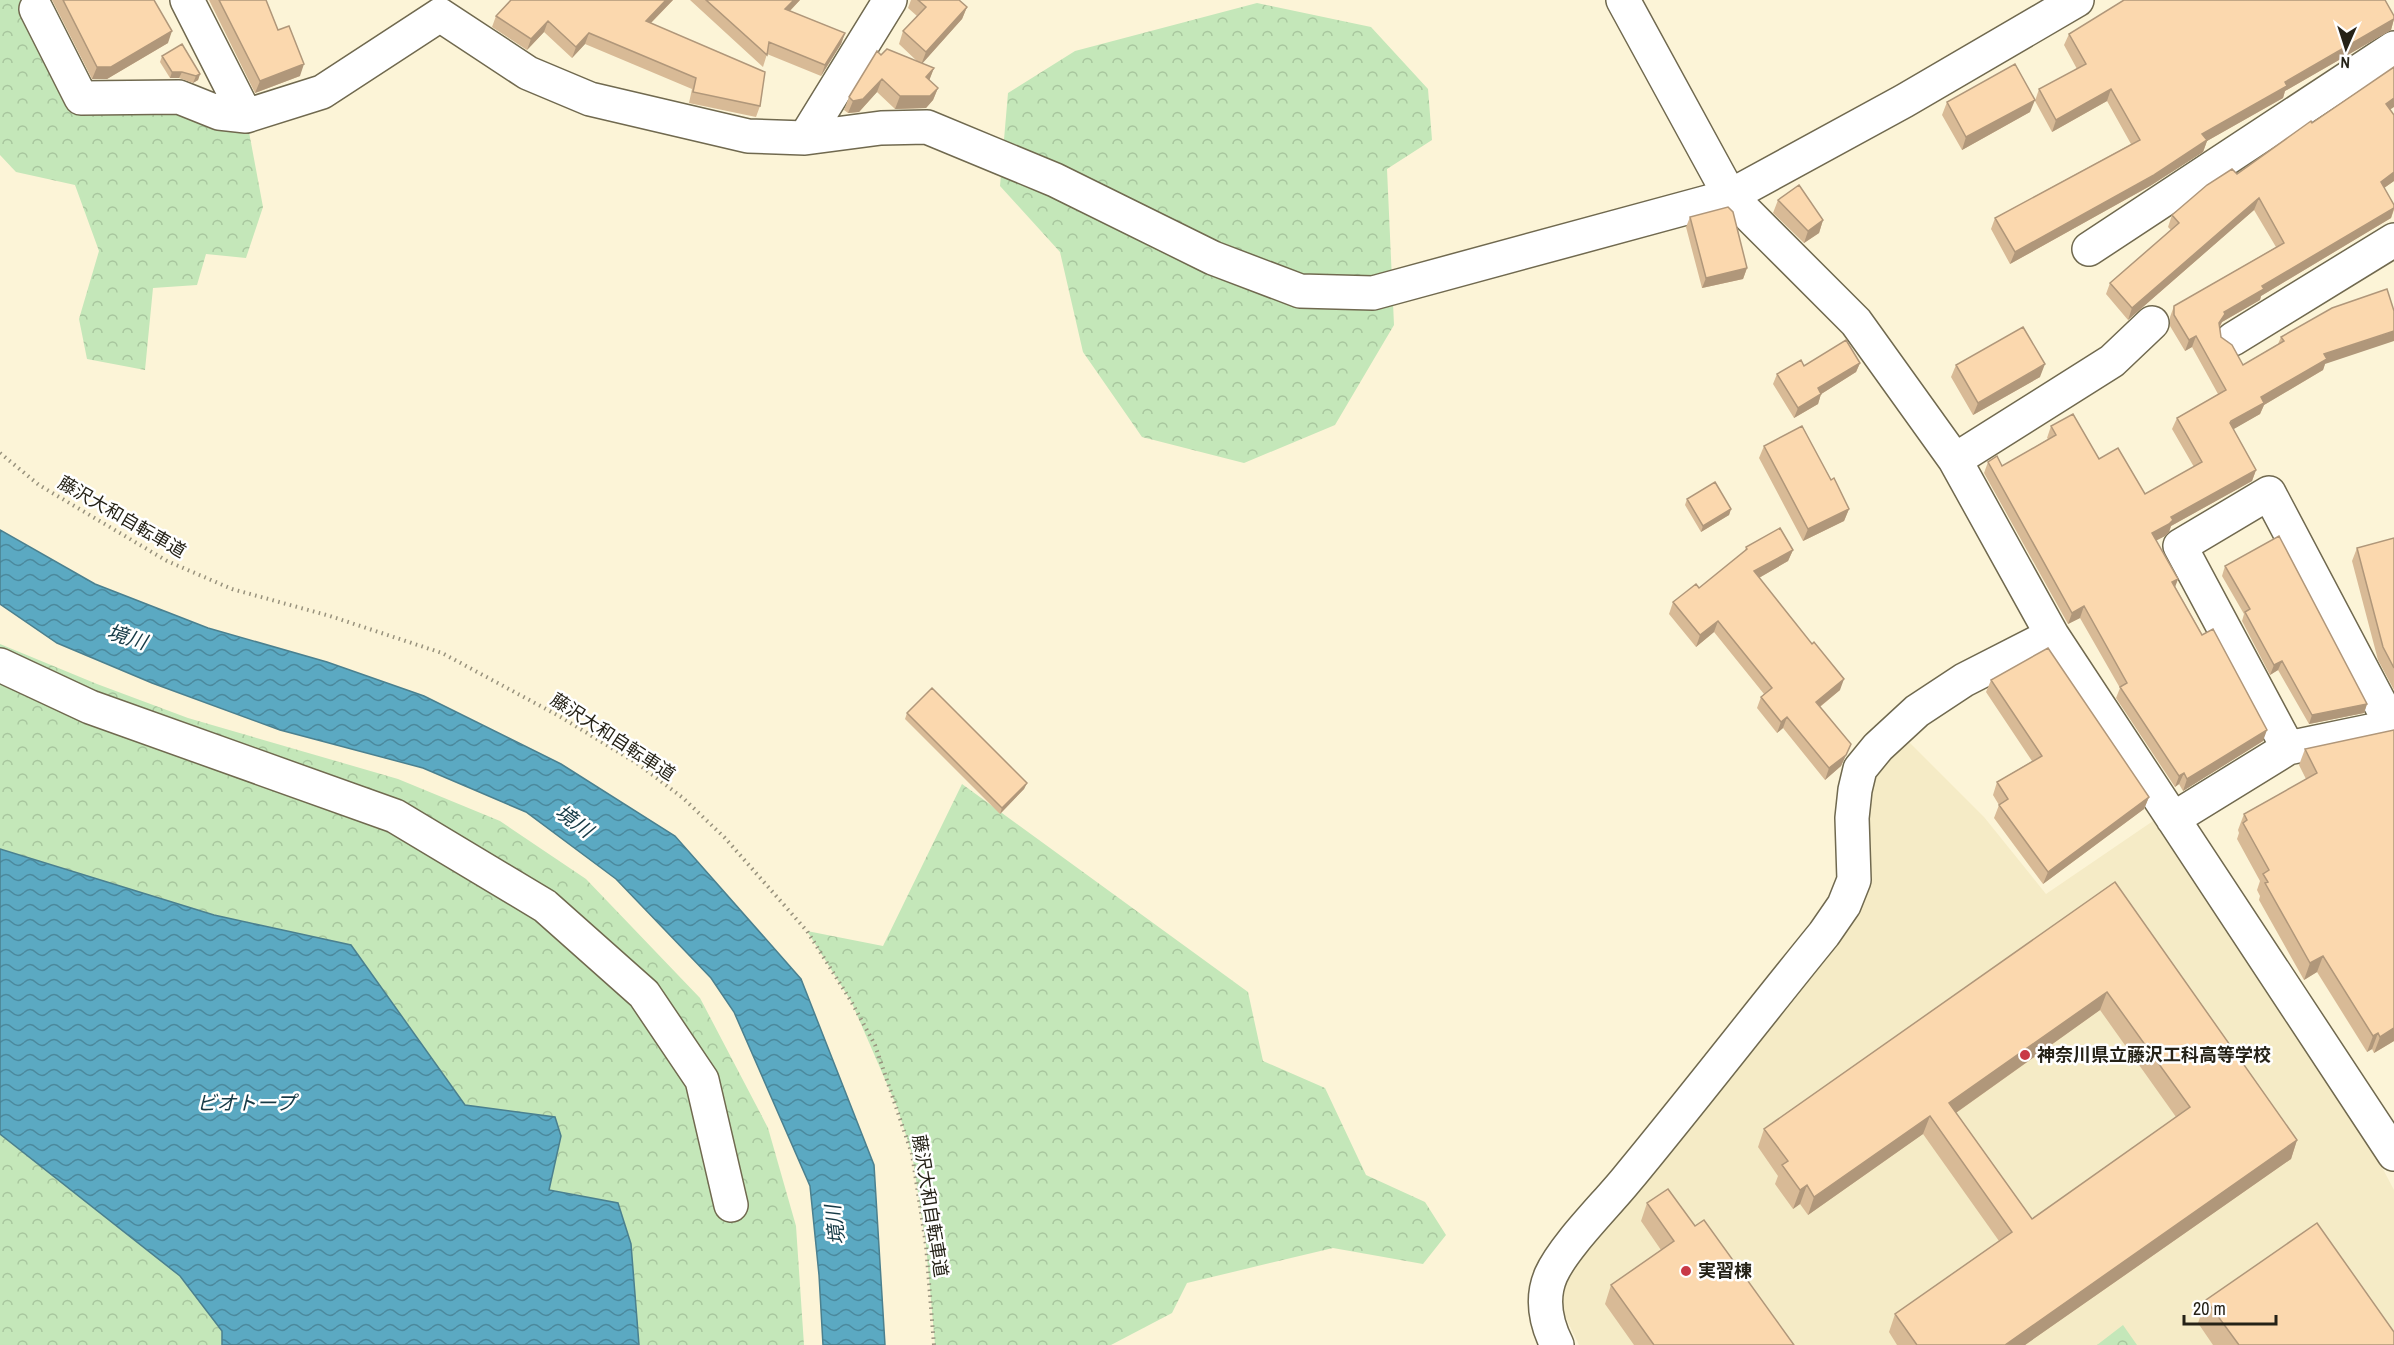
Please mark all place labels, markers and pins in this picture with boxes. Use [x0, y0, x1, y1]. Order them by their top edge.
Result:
place label: 神奈川県立藤沢工科高等学校 [2037, 1042, 2271, 1067]
marker: 神奈川県立藤沢工科高等学校 [2018, 1048, 2032, 1062]
place label: 実習棟 [1698, 1258, 1752, 1283]
marker: 実習棟 [1679, 1264, 1693, 1278]

